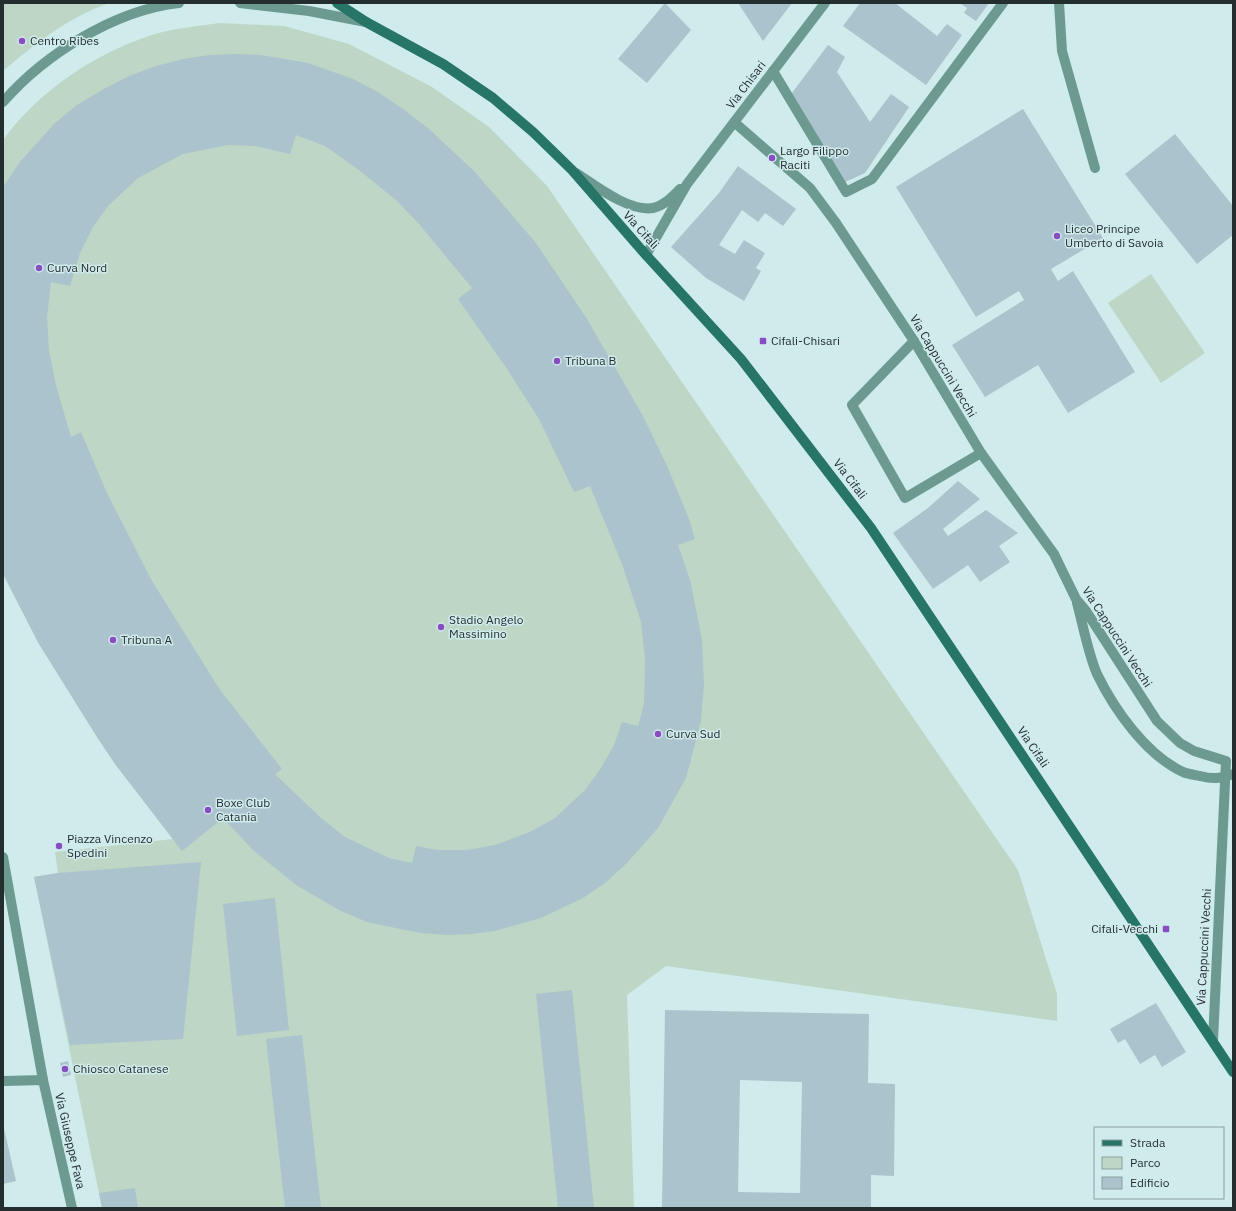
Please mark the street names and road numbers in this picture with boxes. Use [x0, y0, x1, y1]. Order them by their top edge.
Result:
street label: Via Chisari [723, 58, 769, 112]
street label: Via Cifali [620, 207, 663, 252]
street label: Via Cappuccini Vecchi [907, 312, 980, 420]
street label: Via Cifali [830, 456, 870, 502]
street label: Via Cappuccini Vecchi [1079, 584, 1156, 690]
street label: Via Cifali [1014, 723, 1053, 770]
street label: Via Cappuccini Vecchi [1193, 888, 1214, 1006]
street label: Via Giuseppe Fava [52, 1091, 89, 1191]

